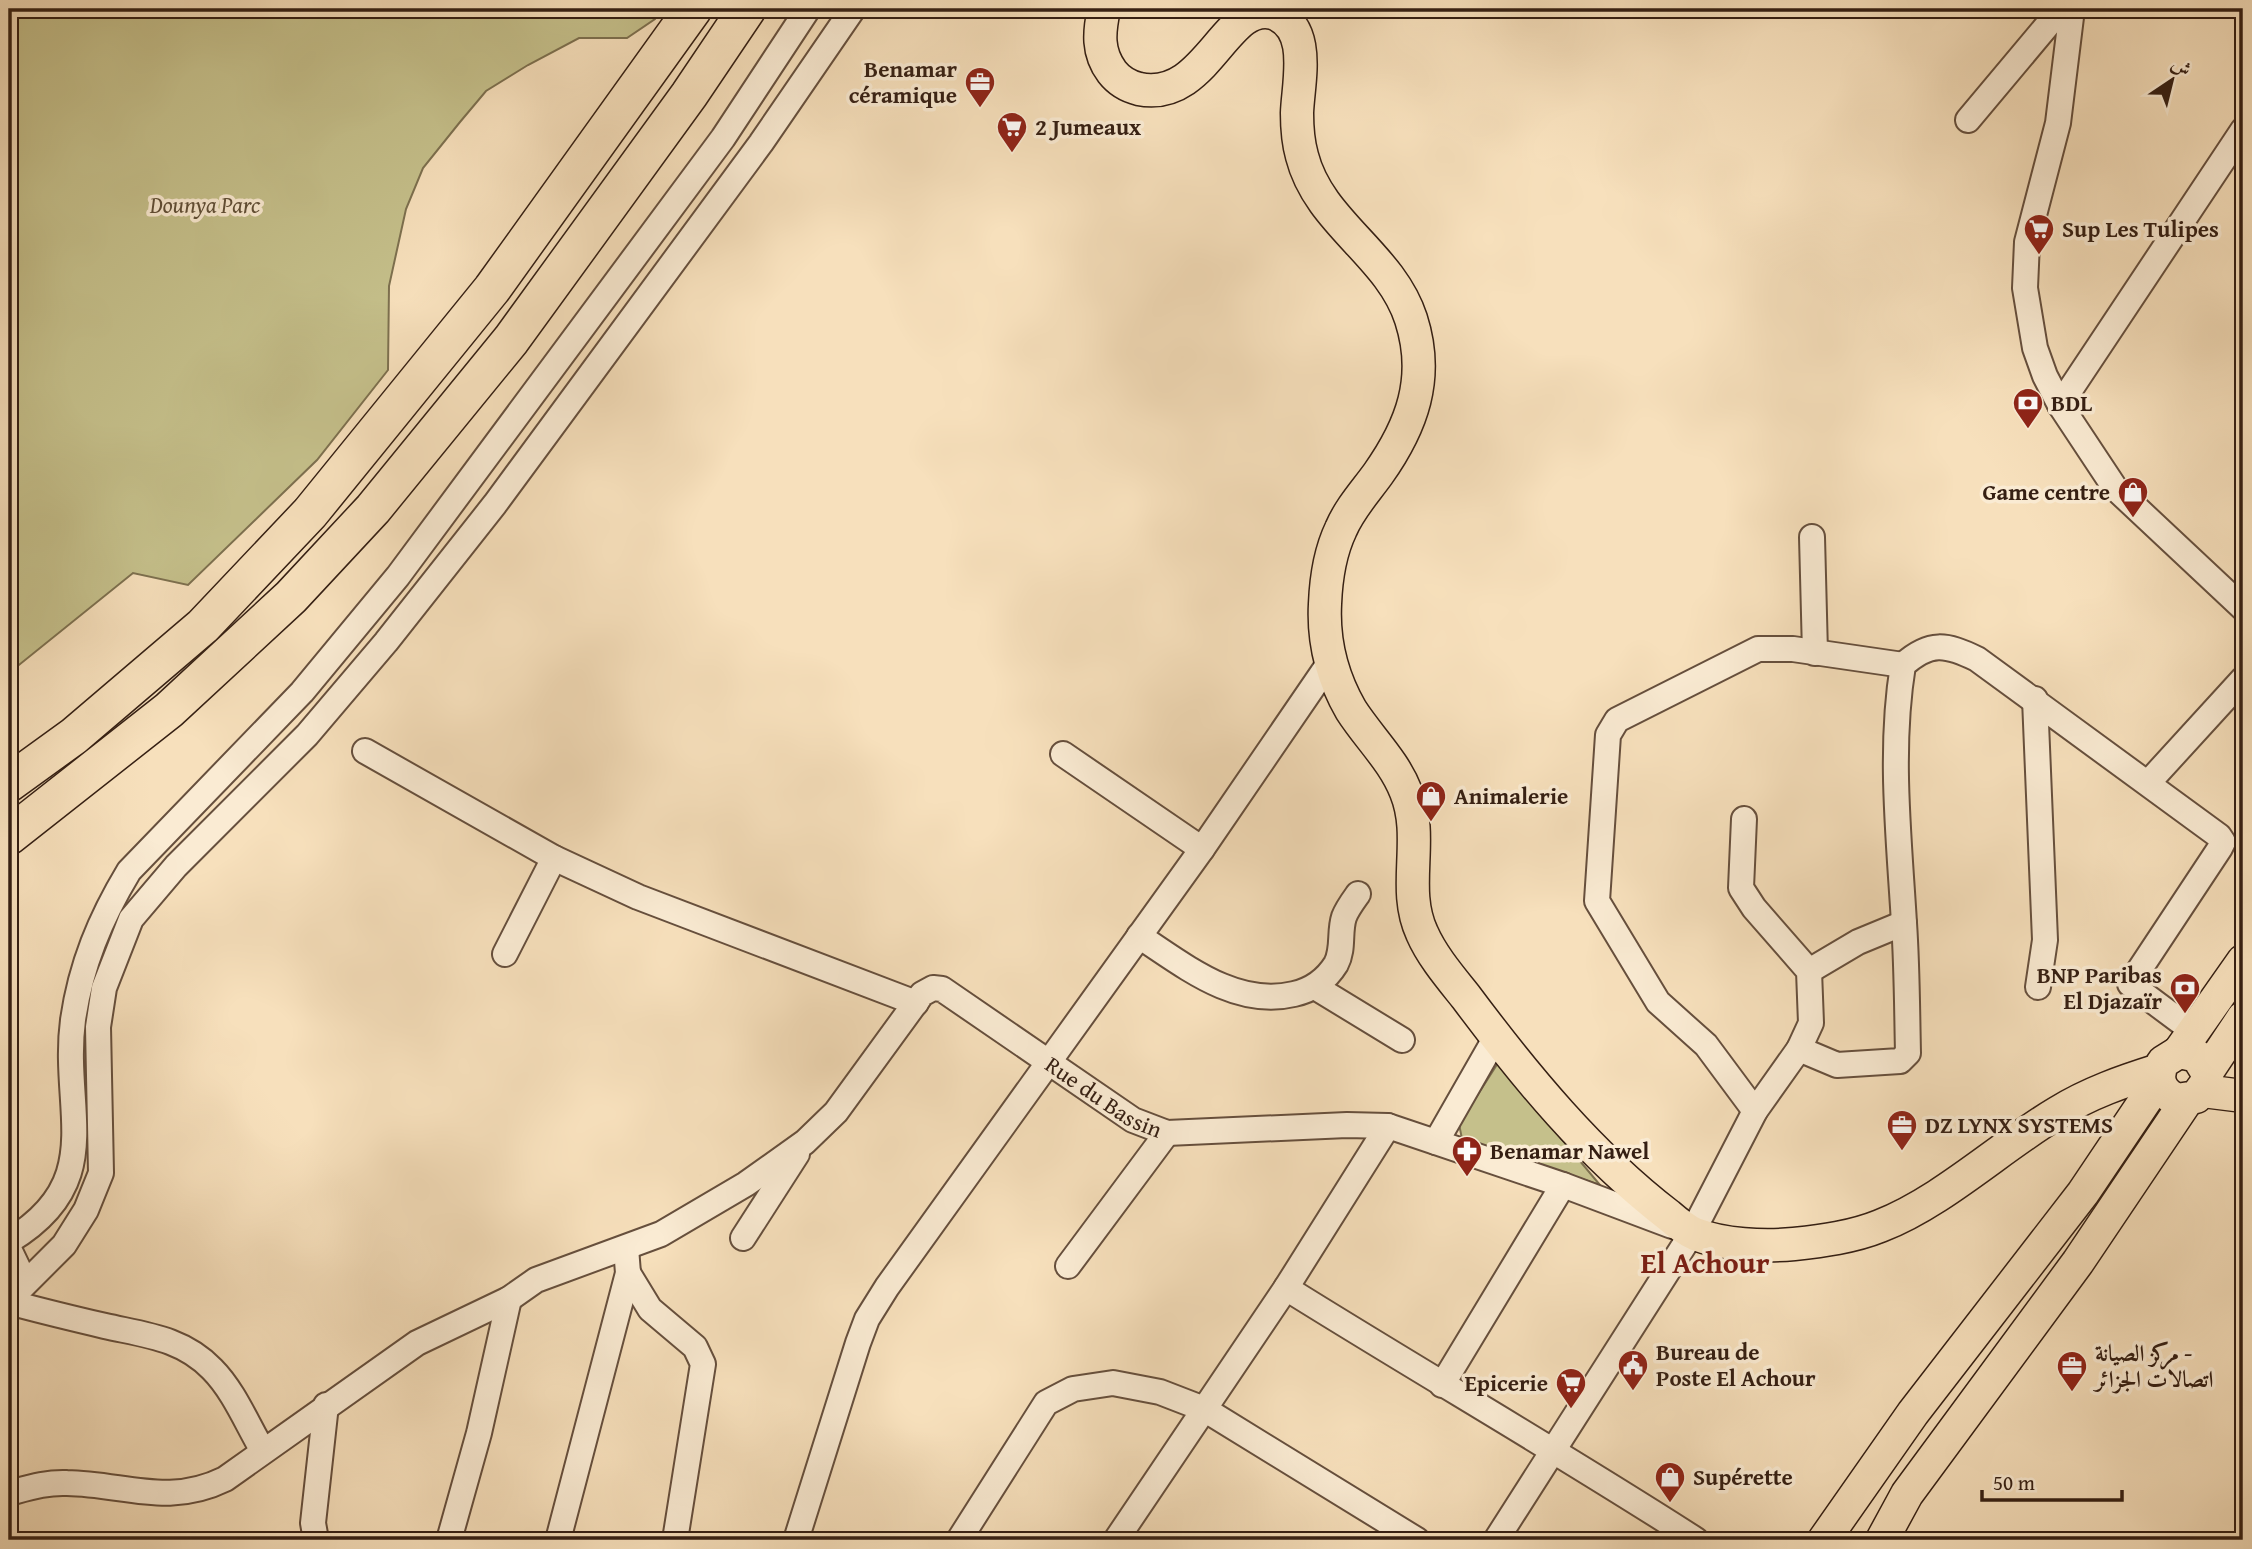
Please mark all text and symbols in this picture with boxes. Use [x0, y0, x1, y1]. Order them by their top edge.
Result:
north arrow [2136, 46, 2206, 116]
text: ش [2166, 49, 2198, 83]
place label: Benamar céramique [849, 52, 957, 111]
office icon: Benamar céramique [963, 65, 997, 109]
supermarket icon: 2 Jumeaux [995, 110, 1029, 154]
place label: 2 Jumeaux [1035, 110, 1141, 143]
park label: Dounya Parc [149, 188, 261, 221]
supermarket icon: Sup Les Tulipes [2022, 212, 2056, 256]
place label: Sup Les Tulipes [2062, 212, 2219, 245]
bank icon: BDL [2011, 386, 2045, 430]
place label: BDL [2051, 386, 2092, 419]
place label: Game centre [1982, 475, 2110, 508]
shop icon: Game centre [2116, 475, 2150, 519]
shop icon: Animalerie [1414, 779, 1448, 823]
place label: Animalerie [1454, 779, 1568, 812]
place label: BNP Paribas El Djazaïr [2037, 958, 2162, 1017]
bank icon: BNP Paribas El Djazaïr [2168, 971, 2202, 1015]
street label: Rue du Bassin [1039, 1048, 1167, 1146]
office icon: DZ LYNX SYSTEMS [1885, 1108, 1919, 1152]
place label: DZ LYNX SYSTEMS [1925, 1108, 2113, 1141]
pharmacy icon: Benamar Nawel [1450, 1134, 1484, 1178]
place label: Benamar Nawel [1490, 1134, 1649, 1167]
district label: El Achour [1640, 1240, 1770, 1284]
place label: Bureau de Poste El Achour [1656, 1335, 1816, 1394]
place label: مركز الصيانة - اتصالات الجزائر [2092, 1336, 2213, 1395]
public building icon: Bureau de Poste El Achour [1616, 1348, 1650, 1392]
office icon: مركز الصيانة - اتصالات الجزائر [2055, 1349, 2089, 1393]
place label: Epicerie [1465, 1366, 1548, 1399]
supermarket icon: Epicerie [1554, 1366, 1588, 1410]
scale bar [1982, 1458, 2122, 1502]
shop icon: Supérette [1653, 1460, 1687, 1504]
place label: Supérette [1693, 1460, 1793, 1493]
text: 50 m [1993, 1467, 2035, 1498]

